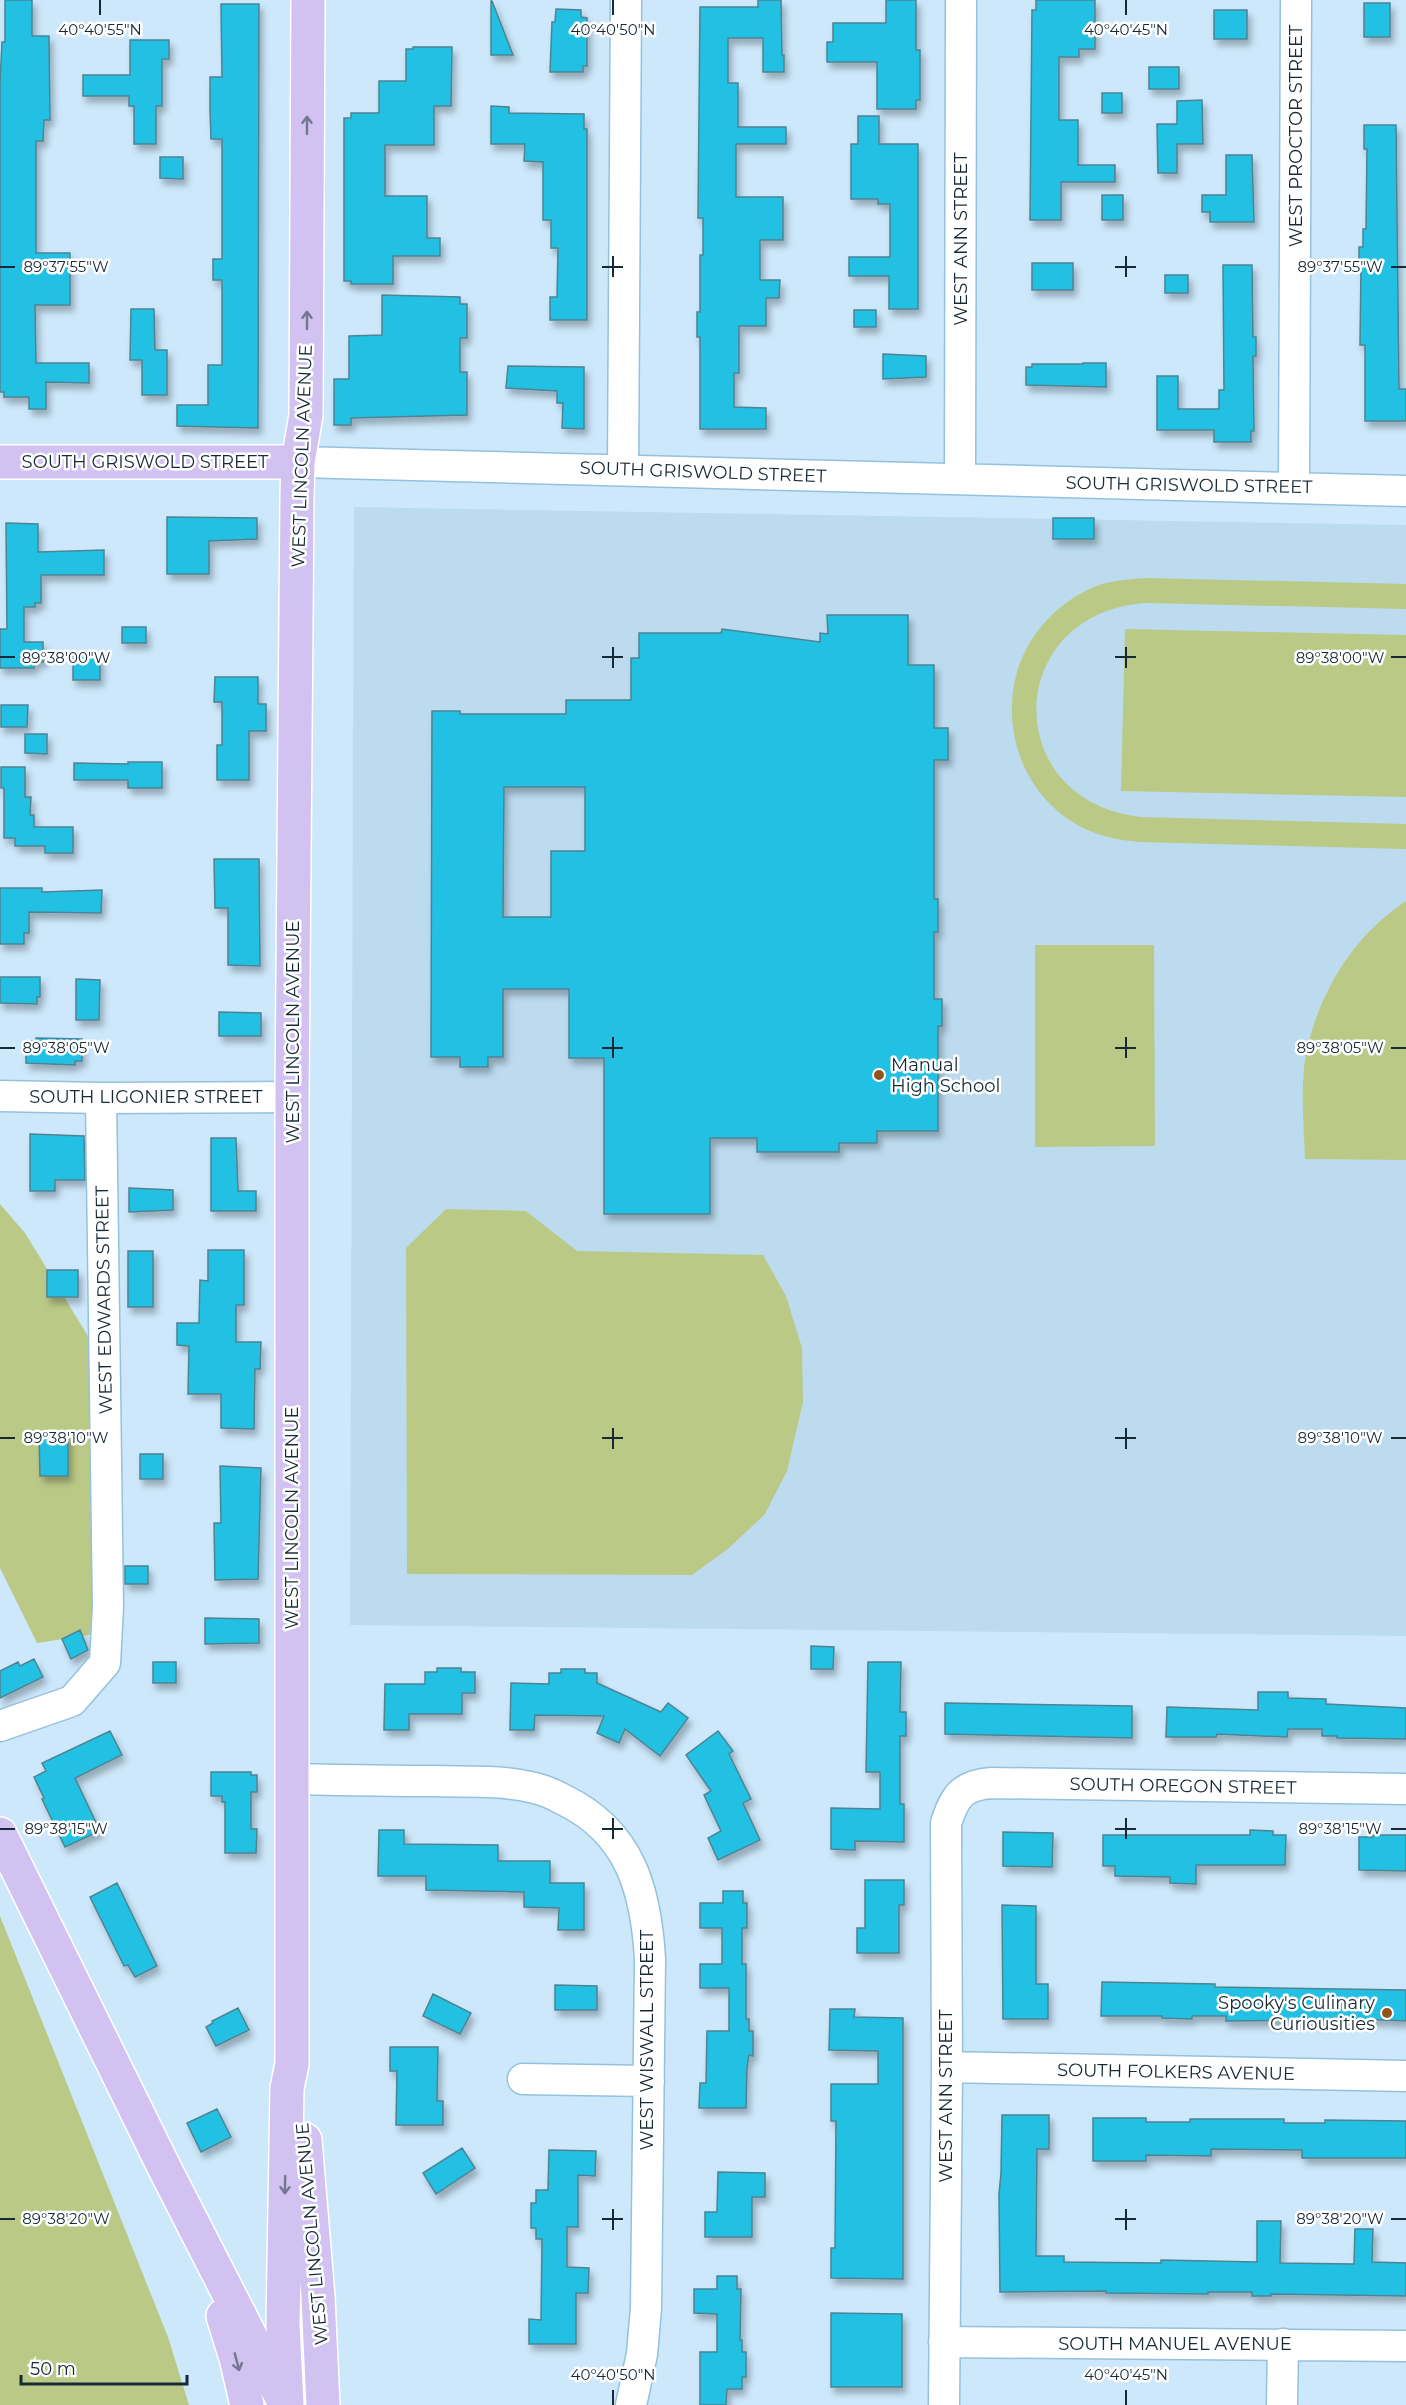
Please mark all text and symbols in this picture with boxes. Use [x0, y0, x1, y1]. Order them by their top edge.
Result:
text: 40°40'55"N [58, 20, 142, 39]
text: 40°40'50"N [571, 20, 656, 39]
text: 40°40'45"N [1084, 20, 1168, 39]
street label: WEST PROCTOR STREET [1285, 24, 1307, 247]
one-way arrow [301, 116, 313, 136]
street label: WEST ANN STREET [950, 152, 972, 326]
text: 89°37'55"W [23, 257, 109, 276]
text: 89°37'55"W [1297, 257, 1383, 276]
one-way arrow [301, 311, 313, 331]
street label: WEST LINCOLN AVENUE [287, 344, 317, 568]
street label: SOUTH GRISWOLD STREET [22, 451, 269, 473]
street label: SOUTH GRISWOLD STREET [579, 457, 827, 487]
street label: SOUTH GRISWOLD STREET [1065, 472, 1313, 498]
text: 89°38'00"W [22, 648, 111, 667]
text: 89°38'00"W [1296, 648, 1385, 667]
street label: WEST LINCOLN AVENUE [282, 920, 304, 1144]
text: 89°38'05"W [22, 1038, 110, 1057]
text: 89°38'05"W [1296, 1038, 1384, 1057]
place label: Manual High School [891, 1054, 1000, 1097]
marker: Manual High School [872, 1068, 886, 1082]
street label: SOUTH LIGONIER STREET [29, 1086, 263, 1108]
street label: WEST EDWARDS STREET [91, 1185, 117, 1415]
street label: WEST LINCOLN AVENUE [281, 1406, 303, 1630]
text: 89°38'10"W [24, 1428, 109, 1447]
text: 89°38'10"W [1298, 1428, 1383, 1447]
street label: SOUTH OREGON STREET [1069, 1773, 1297, 1799]
text: 89°38'15"W [24, 1819, 108, 1838]
text: 89°38'15"W [1298, 1819, 1382, 1838]
street label: WEST WISWALL STREET [636, 1929, 658, 2150]
place label: Spooky's Culinary Curiousities [1218, 1992, 1375, 2035]
marker: Spooky's Culinary Curiousities [1380, 2006, 1394, 2020]
street label: WEST ANN STREET [935, 2009, 957, 2183]
street label: SOUTH FOLKERS AVENUE [1057, 2059, 1295, 2085]
street label: WEST LINCOLN AVENUE [291, 2122, 333, 2346]
one-way arrow [279, 2175, 291, 2195]
text: 89°38'20"W [22, 2209, 110, 2228]
text: 89°38'20"W [1296, 2209, 1384, 2228]
street label: SOUTH MANUEL AVENUE [1058, 2333, 1292, 2355]
scale bar [21, 2348, 188, 2386]
one-way arrow [232, 2352, 243, 2371]
text: 50 m [30, 2358, 76, 2380]
text: 40°40'50"N [571, 2365, 656, 2384]
text: 40°40'45"N [1084, 2365, 1168, 2384]

